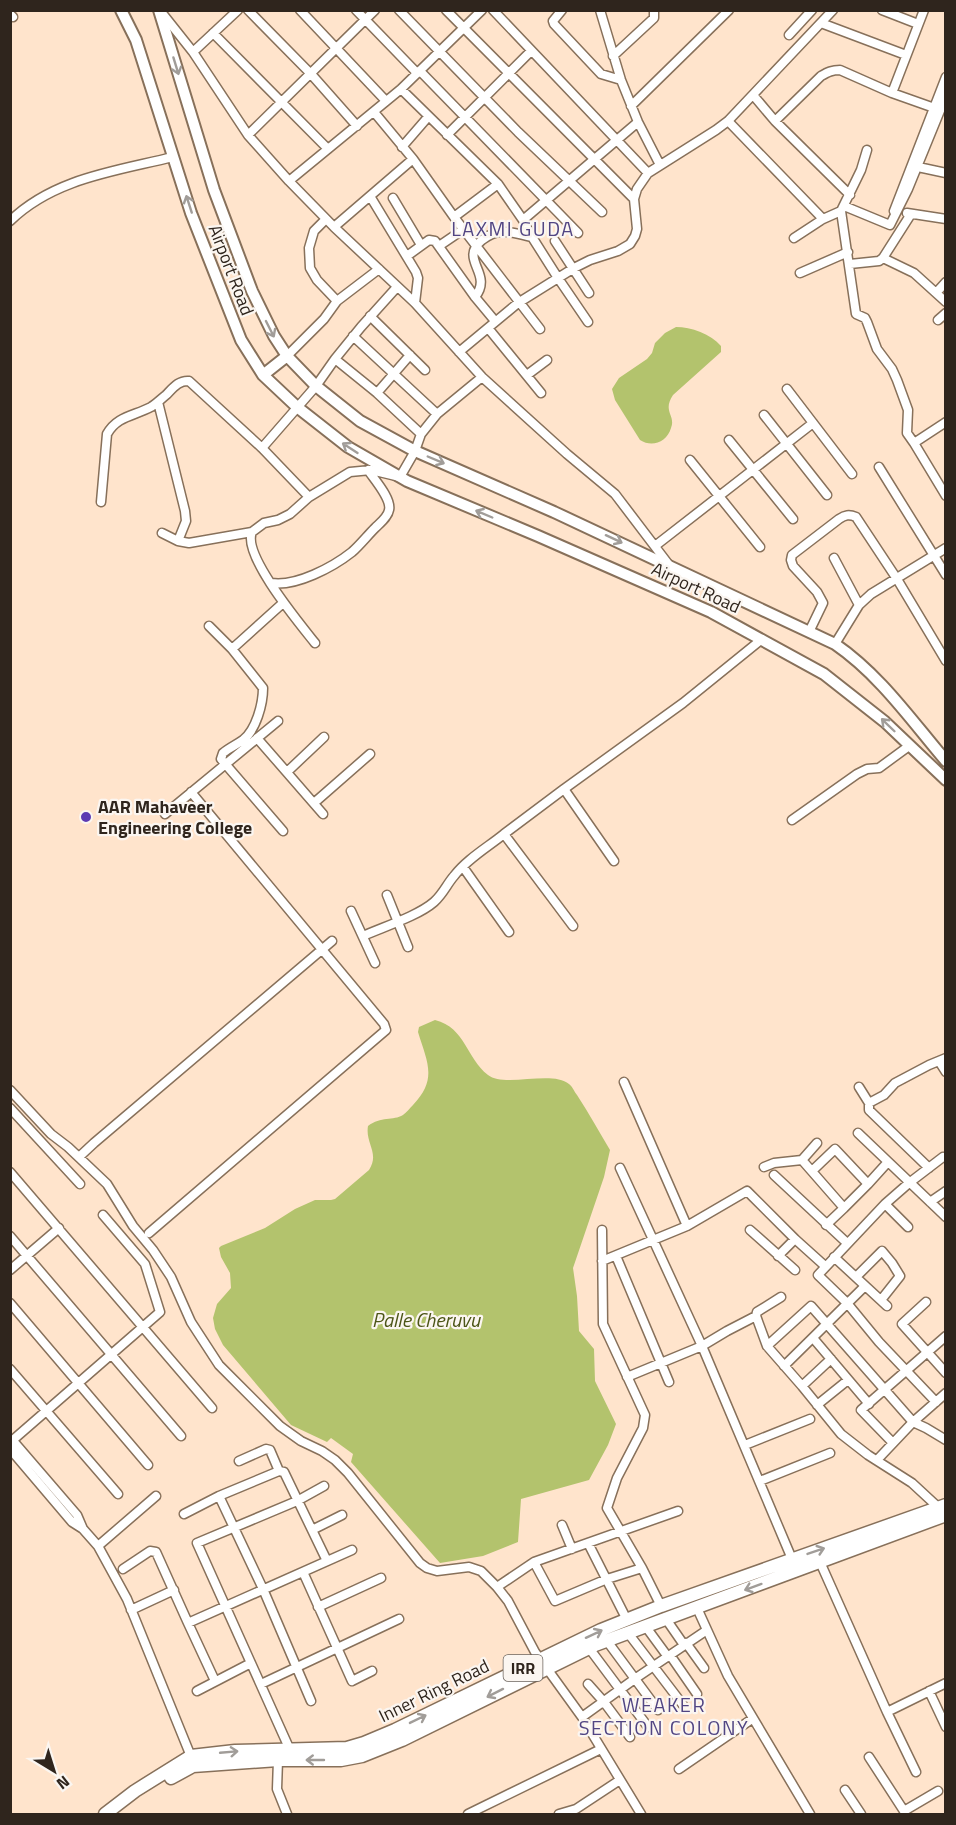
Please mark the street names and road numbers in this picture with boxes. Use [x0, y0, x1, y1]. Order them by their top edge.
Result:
street label: Airport Road [202, 220, 261, 319]
street label: Airport Road [647, 555, 745, 620]
street label: Inner Ring Road [374, 1652, 494, 1729]
road number: IRR [504, 1655, 542, 1681]

